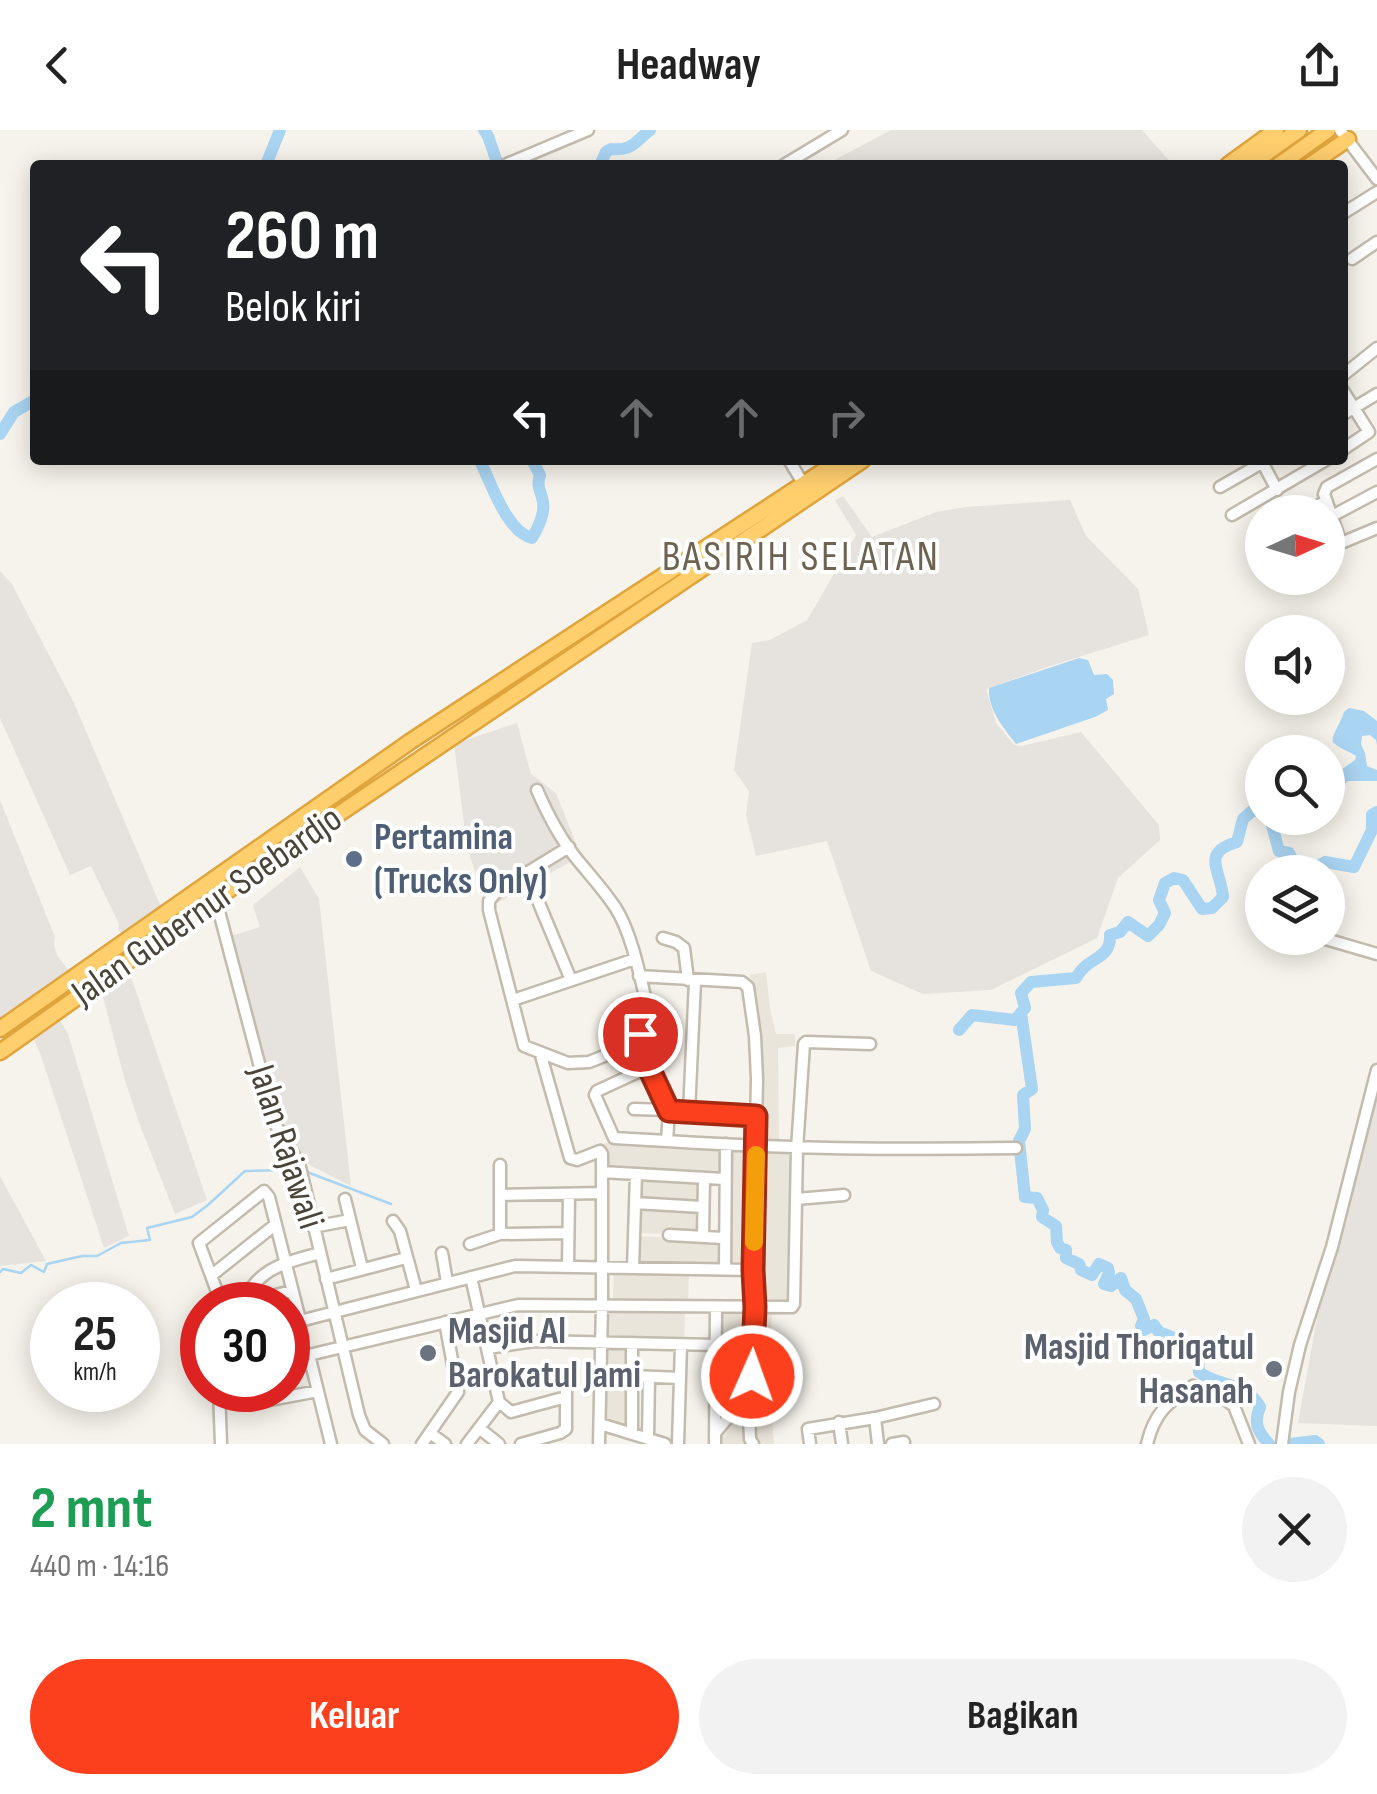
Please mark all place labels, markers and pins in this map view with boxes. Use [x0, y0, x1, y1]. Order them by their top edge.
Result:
place label: Pertamina (Trucks Only) [374, 815, 547, 904]
marker: Pertamina (Trucks Only) [343, 848, 365, 870]
pin [598, 992, 683, 1077]
place label: Masjid Al Barokatul Jami [448, 1309, 641, 1398]
place label: Masjid Thoriqatul Hasanah [1024, 1325, 1254, 1414]
marker: Masjid Al Barokatul Jami [417, 1342, 439, 1364]
marker: Masjid Thoriqatul Hasanah [1263, 1358, 1285, 1380]

